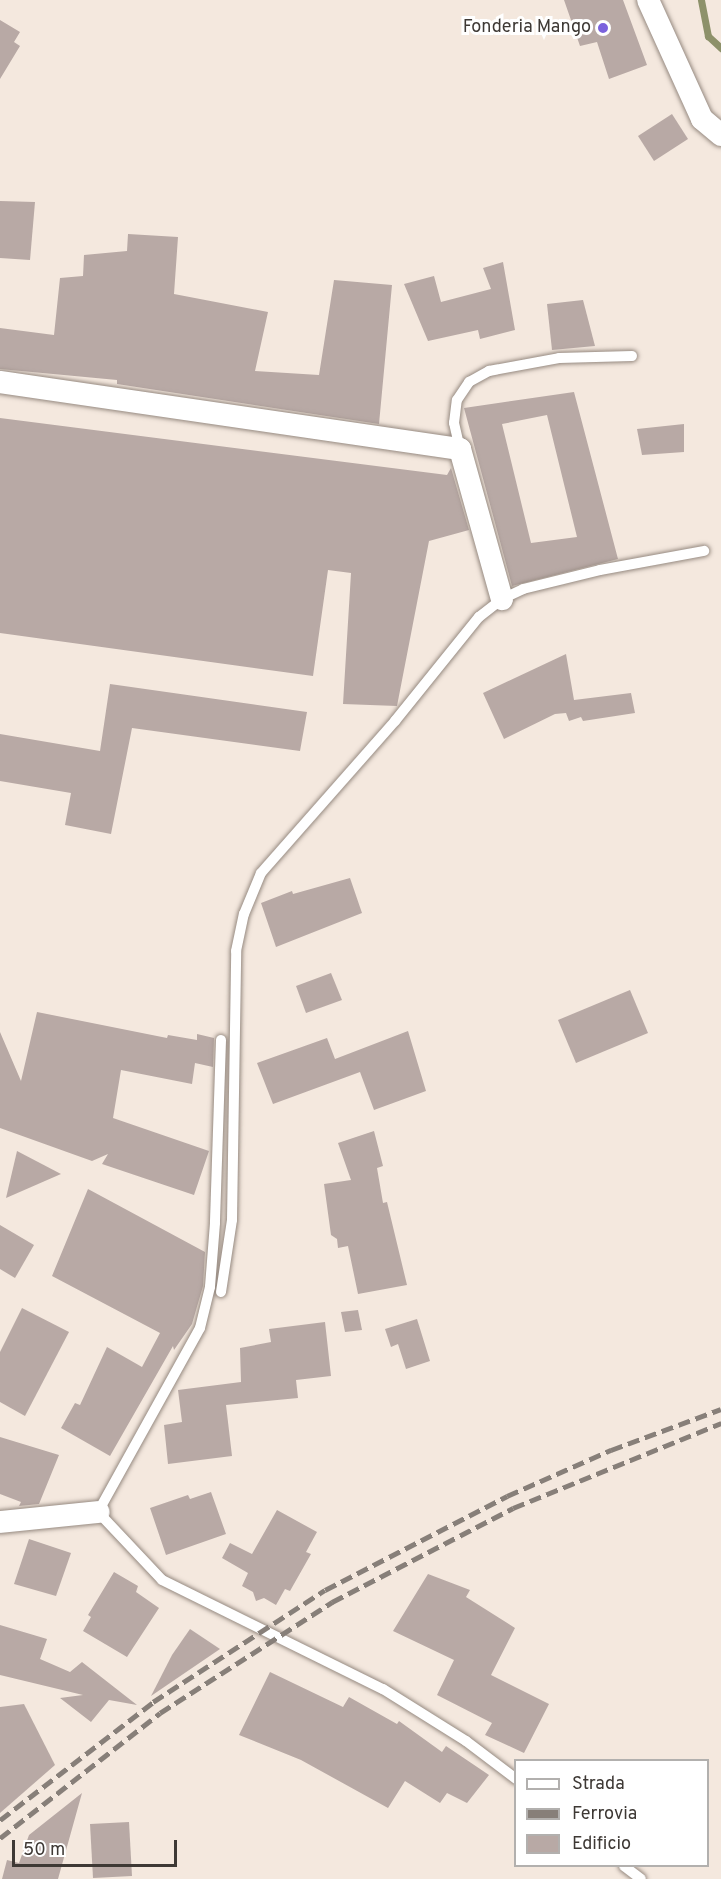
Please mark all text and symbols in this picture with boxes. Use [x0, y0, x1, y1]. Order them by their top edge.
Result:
place label: Fonderia Mango [463, 17, 591, 39]
marker: Fonderia Mango [596, 21, 610, 35]
legend [514, 1759, 709, 1867]
text: Strada [572, 1773, 625, 1796]
text: Ferrovia [572, 1803, 637, 1826]
scale bar [15, 1828, 180, 1866]
text: Edificio [572, 1833, 631, 1856]
text: 50 m [23, 1839, 65, 1862]

